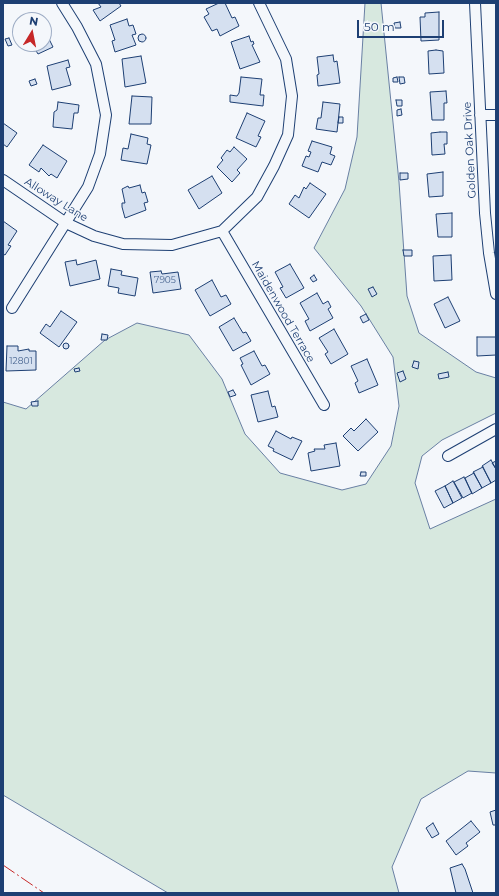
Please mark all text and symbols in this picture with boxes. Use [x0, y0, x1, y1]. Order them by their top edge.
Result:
north arrow [12, 12, 52, 52]
scale bar [359, 12, 446, 38]
text: N [28, 14, 39, 29]
text: 50 m [364, 19, 395, 34]
street label: Golden Oak Drive [461, 101, 479, 199]
street label: Alloway Lane [22, 175, 90, 225]
street label: Maidenwood Terrace [249, 259, 317, 365]
house number: 7905 [154, 275, 176, 285]
house number: 12801 [9, 356, 33, 366]

